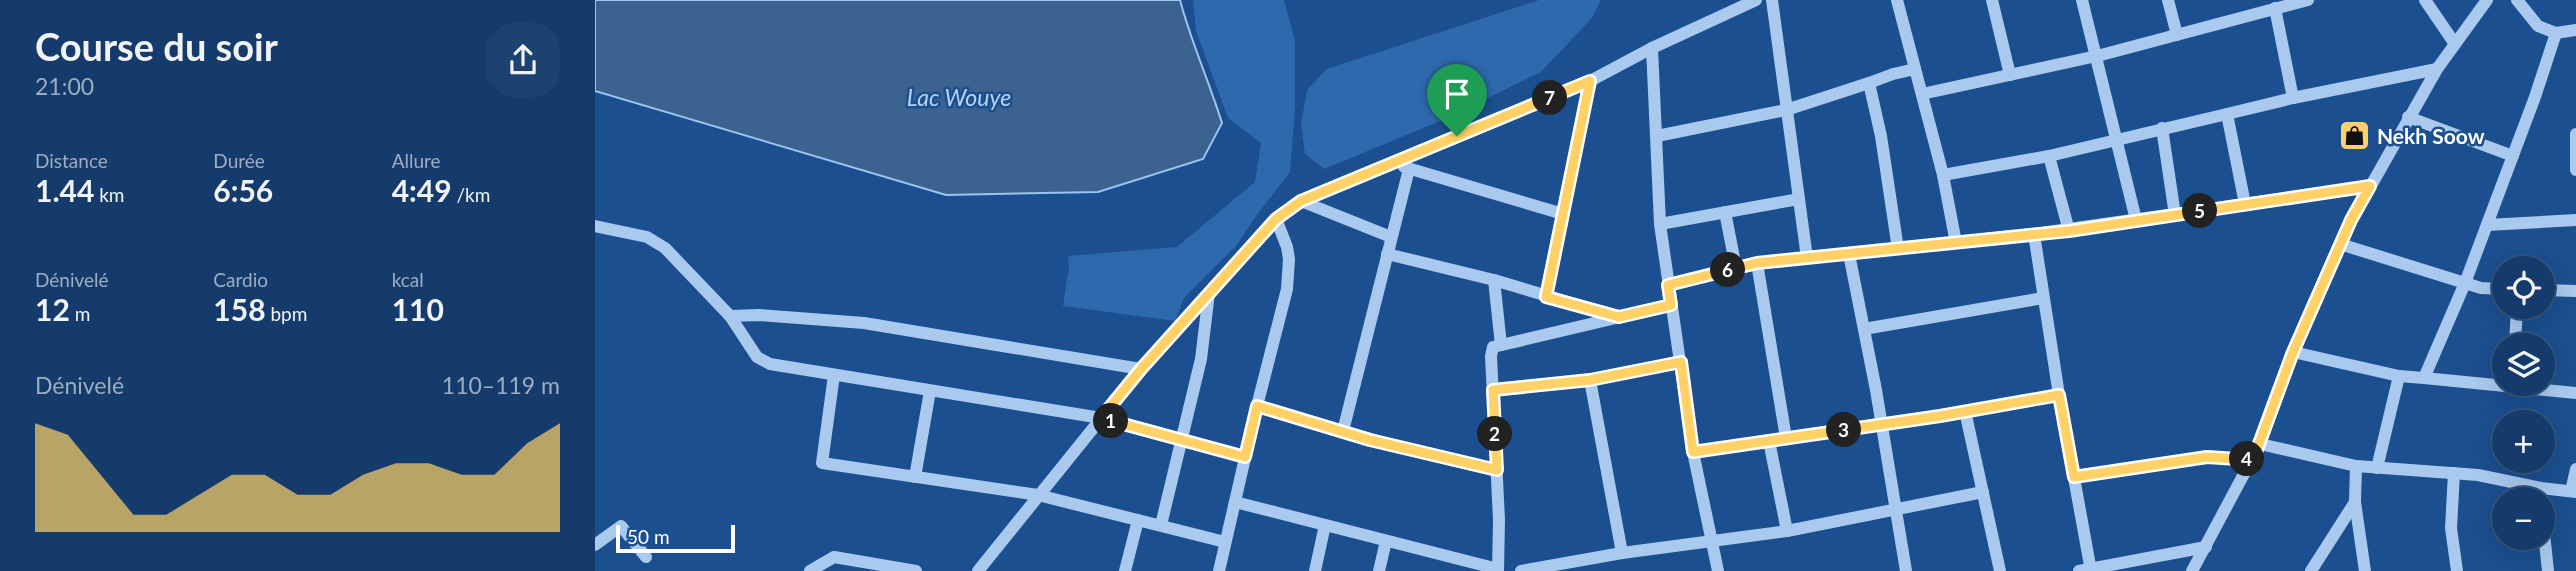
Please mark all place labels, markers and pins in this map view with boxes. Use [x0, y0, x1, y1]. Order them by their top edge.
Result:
pin [1427, 64, 1487, 136]
pin: 7 [1532, 80, 1567, 116]
shop icon: Nekh Soow [2337, 118, 2371, 152]
place label: Nekh Soow [2377, 123, 2485, 148]
pin: 5 [2183, 194, 2217, 228]
pin: 6 [1711, 252, 1745, 288]
pin: 1 [1093, 404, 1129, 438]
pin: 3 [1827, 412, 1861, 448]
pin: 2 [1478, 416, 1513, 452]
pin: 4 [2229, 442, 2265, 476]

